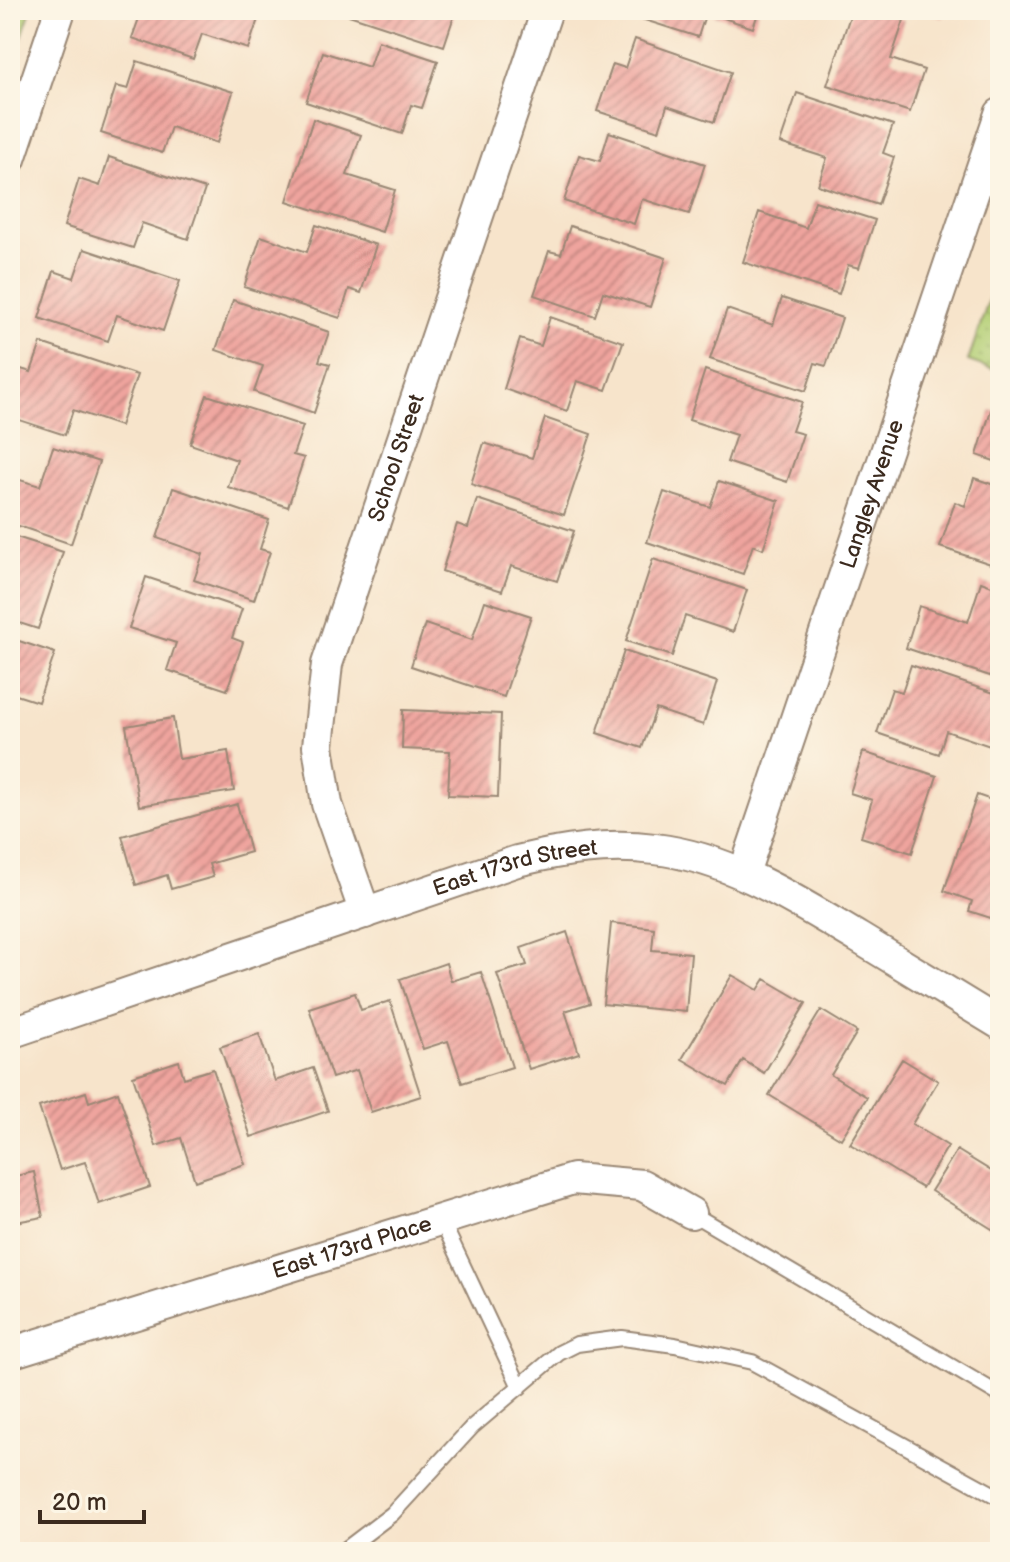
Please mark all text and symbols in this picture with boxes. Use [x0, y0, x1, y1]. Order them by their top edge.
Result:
street label: School Street [362, 390, 430, 525]
street label: Langley Avenue [834, 416, 909, 572]
street label: East 173rd Street [429, 834, 598, 902]
street label: East 173rd Place [269, 1210, 435, 1285]
scale bar [40, 1474, 144, 1524]
text: 20 m [52, 1488, 107, 1517]

